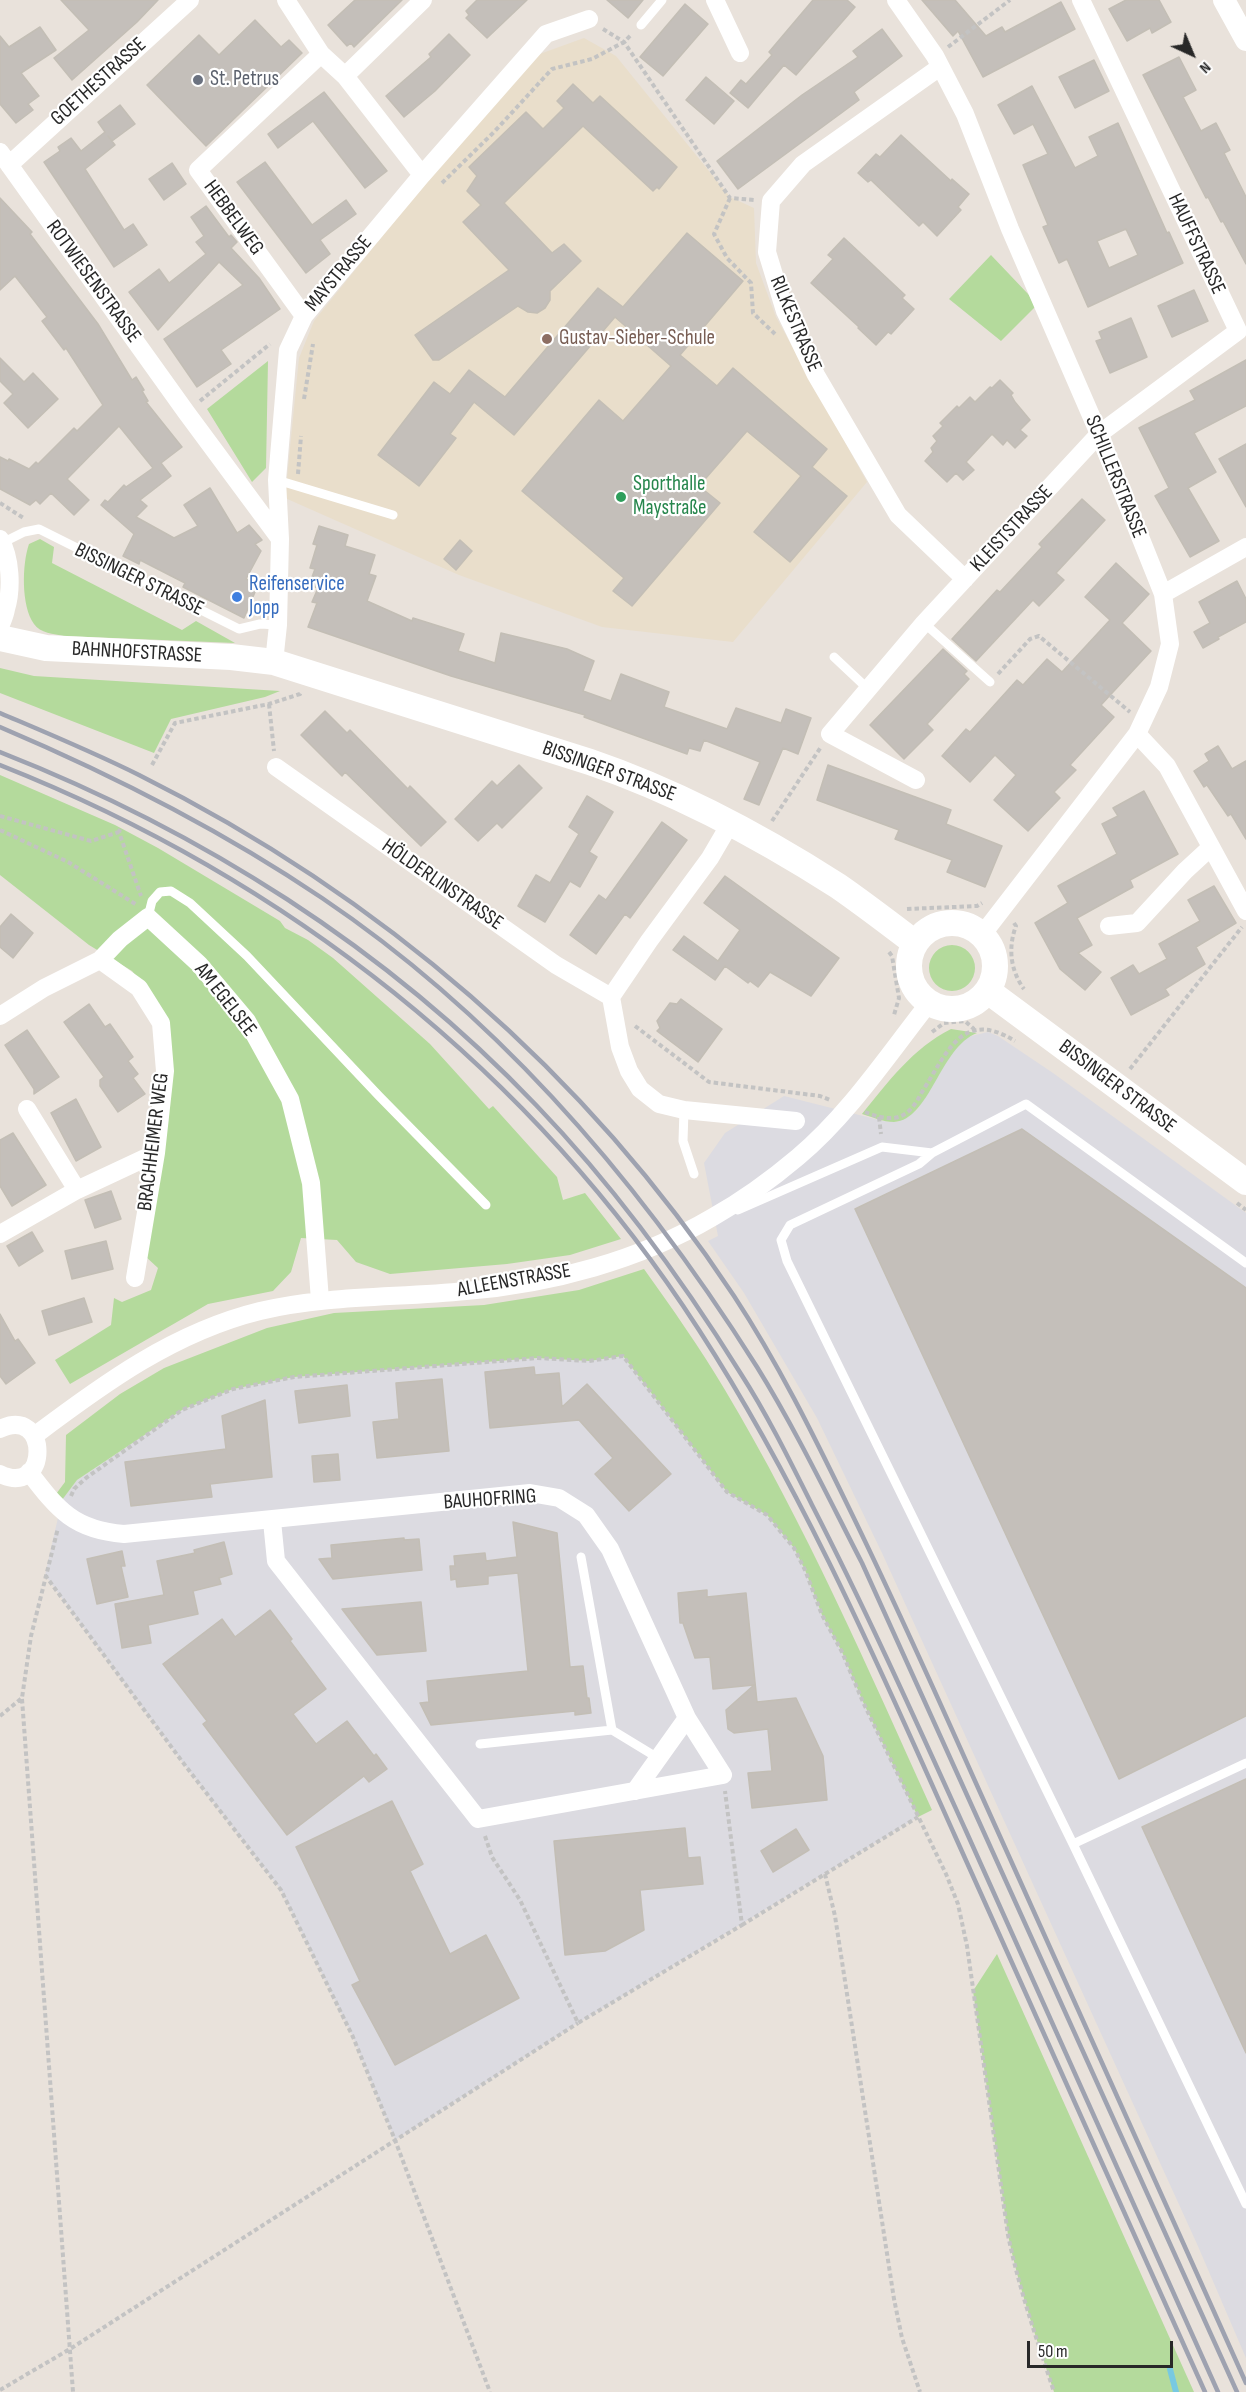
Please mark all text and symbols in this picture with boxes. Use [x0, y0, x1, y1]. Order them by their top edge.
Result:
north arrow [1162, 24, 1222, 84]
street label: GOETHESTRASSE [46, 33, 152, 131]
text: N [1195, 58, 1215, 77]
place label: St. Petrus [210, 67, 279, 93]
marker: St. Petrus [191, 73, 205, 87]
street label: HEBBELWEG [197, 176, 269, 260]
street label: HAUFFSTRASSE [1162, 190, 1230, 298]
street label: ROTWIESENSTRASSE [40, 216, 146, 348]
street label: MAYSTRASSE [300, 231, 378, 317]
street label: RILKESTRASSE [763, 272, 827, 376]
place label: Gustav-Sieber-Schule [559, 326, 715, 352]
marker: Gustav-Sieber-Schule [540, 332, 554, 346]
street label: SCHILLERSTRASSE [1079, 412, 1151, 542]
place label: Sporthalle Maystraße [633, 472, 706, 522]
street label: KLEISTSTRASSE [965, 480, 1059, 578]
marker: Sporthalle Maystraße [614, 490, 628, 504]
street label: BISSINGER STRASSE [70, 538, 208, 622]
place label: Reifenservice Jopp [249, 572, 345, 622]
marker: Reifenservice Jopp [230, 590, 244, 604]
street label: BAHNHOFSTRASSE [71, 637, 203, 669]
street label: BISSINGER STRASSE [539, 736, 679, 808]
street label: HÖLDERLINSTRASSE [376, 834, 508, 936]
street label: AM EGELSEE [188, 958, 262, 1042]
street label: BISSINGER STRASSE [1053, 1035, 1181, 1139]
street label: BRACHHEIMER WEG [133, 1072, 175, 1212]
street label: ALLEENSTRASSE [455, 1259, 573, 1303]
street label: BAUHOFRING [443, 1484, 537, 1516]
scale bar [1030, 2329, 1176, 2367]
text: 50 m [1038, 2341, 1068, 2362]

